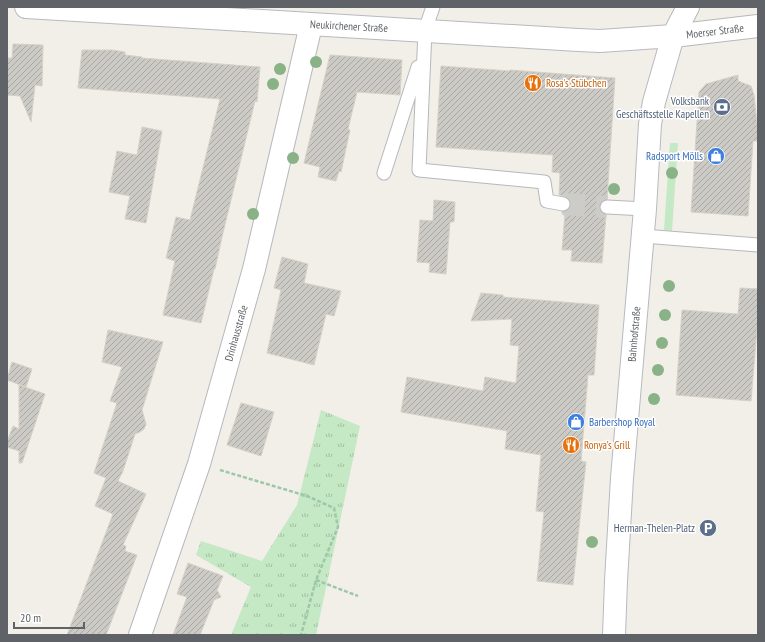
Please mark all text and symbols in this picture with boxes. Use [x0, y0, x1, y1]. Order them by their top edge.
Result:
street label: Neukirchener Straße [310, 17, 389, 35]
street label: Moerser Straße [685, 20, 745, 41]
restaurant icon: Rosa's Stübchen [523, 73, 543, 93]
place label: Rosa's Stübchen [546, 76, 607, 90]
place label: Volksbank Geschäftsstelle Kapellen [616, 94, 710, 121]
bank icon: Volksbank Geschäftsstelle Kapellen [712, 97, 732, 117]
shop icon: Radsport Mölls [706, 146, 726, 166]
place label: Radsport Mölls [646, 149, 703, 163]
street label: Drinhausstraße [221, 303, 251, 363]
street label: Bahnhofstraße [625, 305, 643, 362]
shop icon: Barbershop Royal [566, 412, 586, 432]
place label: Barbershop Royal [589, 415, 655, 429]
restaurant icon: Ronya’s Grill [561, 435, 581, 455]
place label: Ronya’s Grill [584, 438, 630, 452]
parking icon: Herman-Thelen-Platz [698, 518, 718, 538]
place label: Herman-Thelen-Platz [614, 521, 695, 535]
scale bar [14, 604, 84, 630]
text: 20 m [20, 610, 41, 625]

